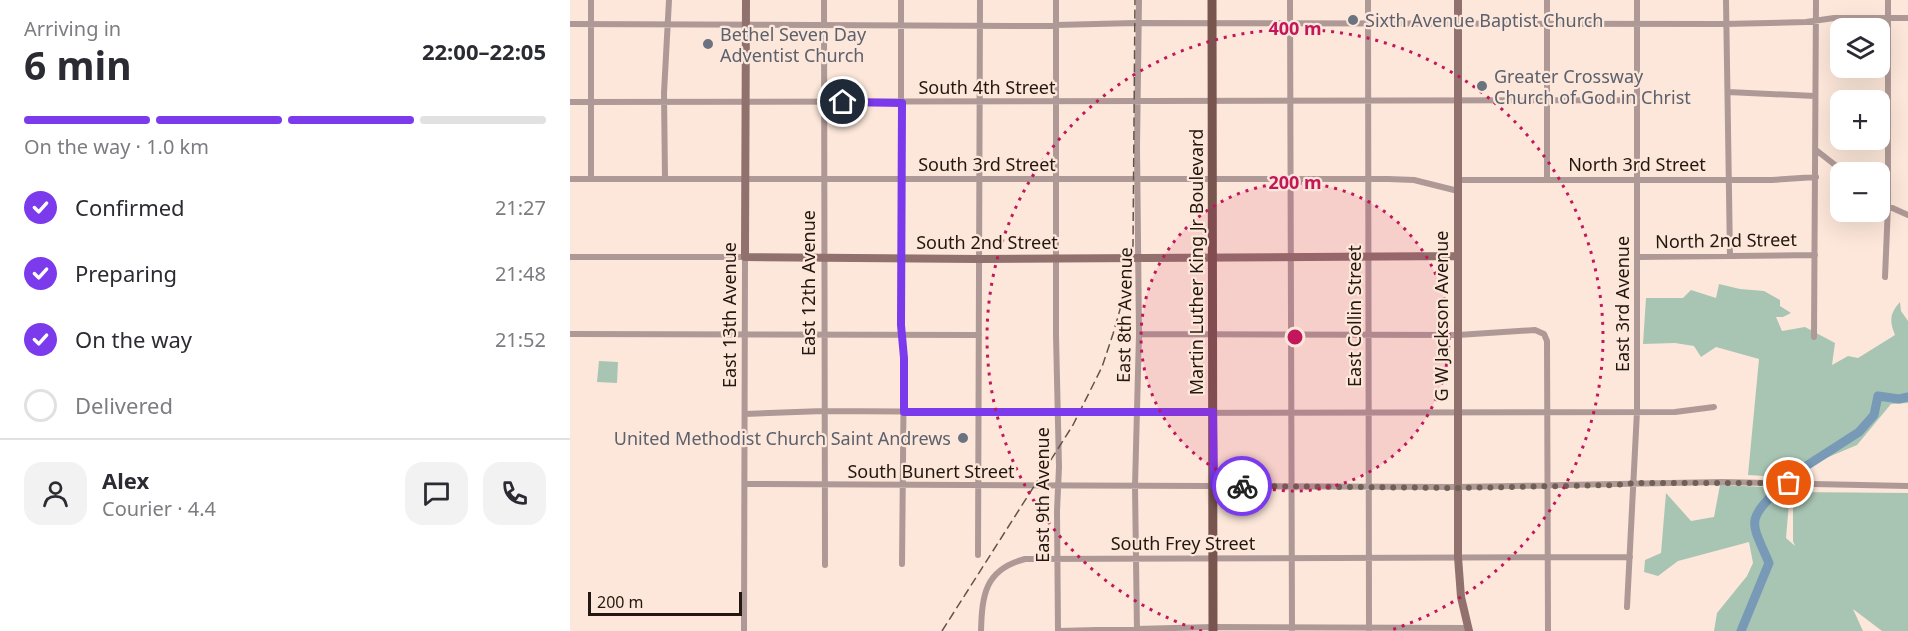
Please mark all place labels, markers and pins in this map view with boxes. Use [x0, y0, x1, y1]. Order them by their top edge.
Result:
place label: Sixth Avenue Baptist Church [1365, 8, 1604, 32]
marker: Sixth Avenue Baptist Church [1346, 13, 1360, 27]
place label: Bethel Seven Day Adventist Church [720, 22, 867, 67]
marker: Bethel Seven Day Adventist Church [701, 37, 715, 51]
place label: Greater Crossway Church of God in Christ [1494, 64, 1691, 109]
pin [817, 76, 868, 127]
marker: Greater Crossway Church of God in Christ [1475, 79, 1489, 93]
centre of rings [1285, 327, 1305, 347]
place label: United Methodist Church Saint Andrews [614, 426, 951, 450]
marker: United Methodist Church Saint Andrews [956, 431, 970, 445]
pin [1763, 457, 1814, 508]

